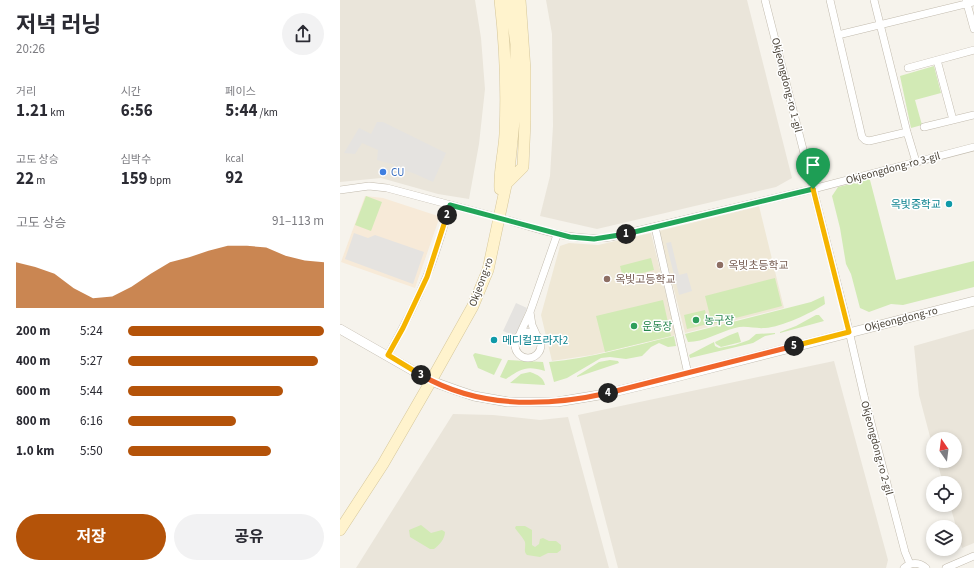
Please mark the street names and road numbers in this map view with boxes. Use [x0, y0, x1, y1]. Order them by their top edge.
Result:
street label: Okjeongdong-ro 1-gil [768, 36, 806, 134]
street label: Okjeongdong-ro 3-gil [844, 148, 942, 188]
street label: Okjeong-ro [465, 255, 497, 309]
street label: Okjeongdong-ro [863, 303, 939, 335]
street label: Okjeongdong-ro 2-gil [857, 399, 897, 497]

